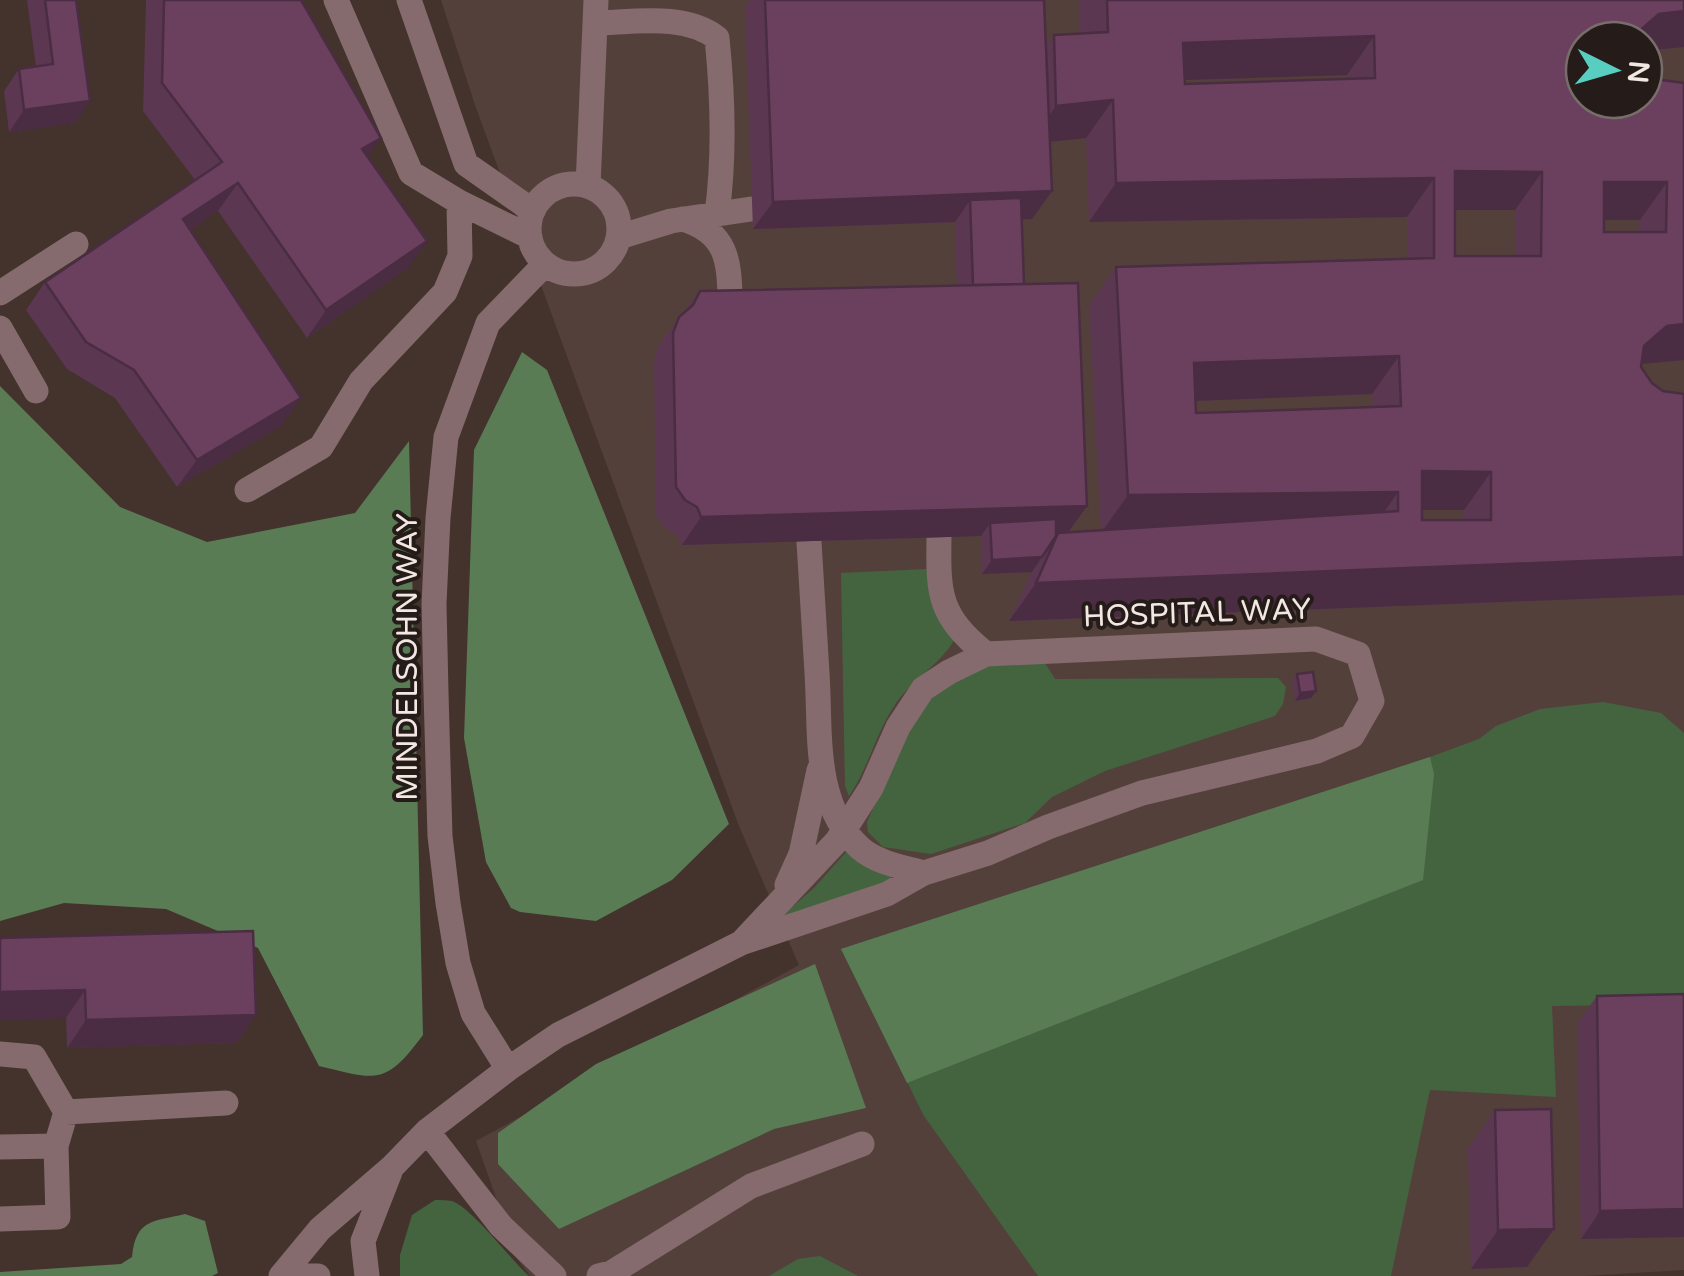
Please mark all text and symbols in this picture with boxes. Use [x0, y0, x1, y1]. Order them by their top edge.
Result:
north arrow [1564, 20, 1664, 120]
text: N [1620, 59, 1656, 85]
street label: MINDELSOHN WAY [389, 513, 426, 801]
street label: HOSPITAL WAY [1082, 591, 1312, 635]

